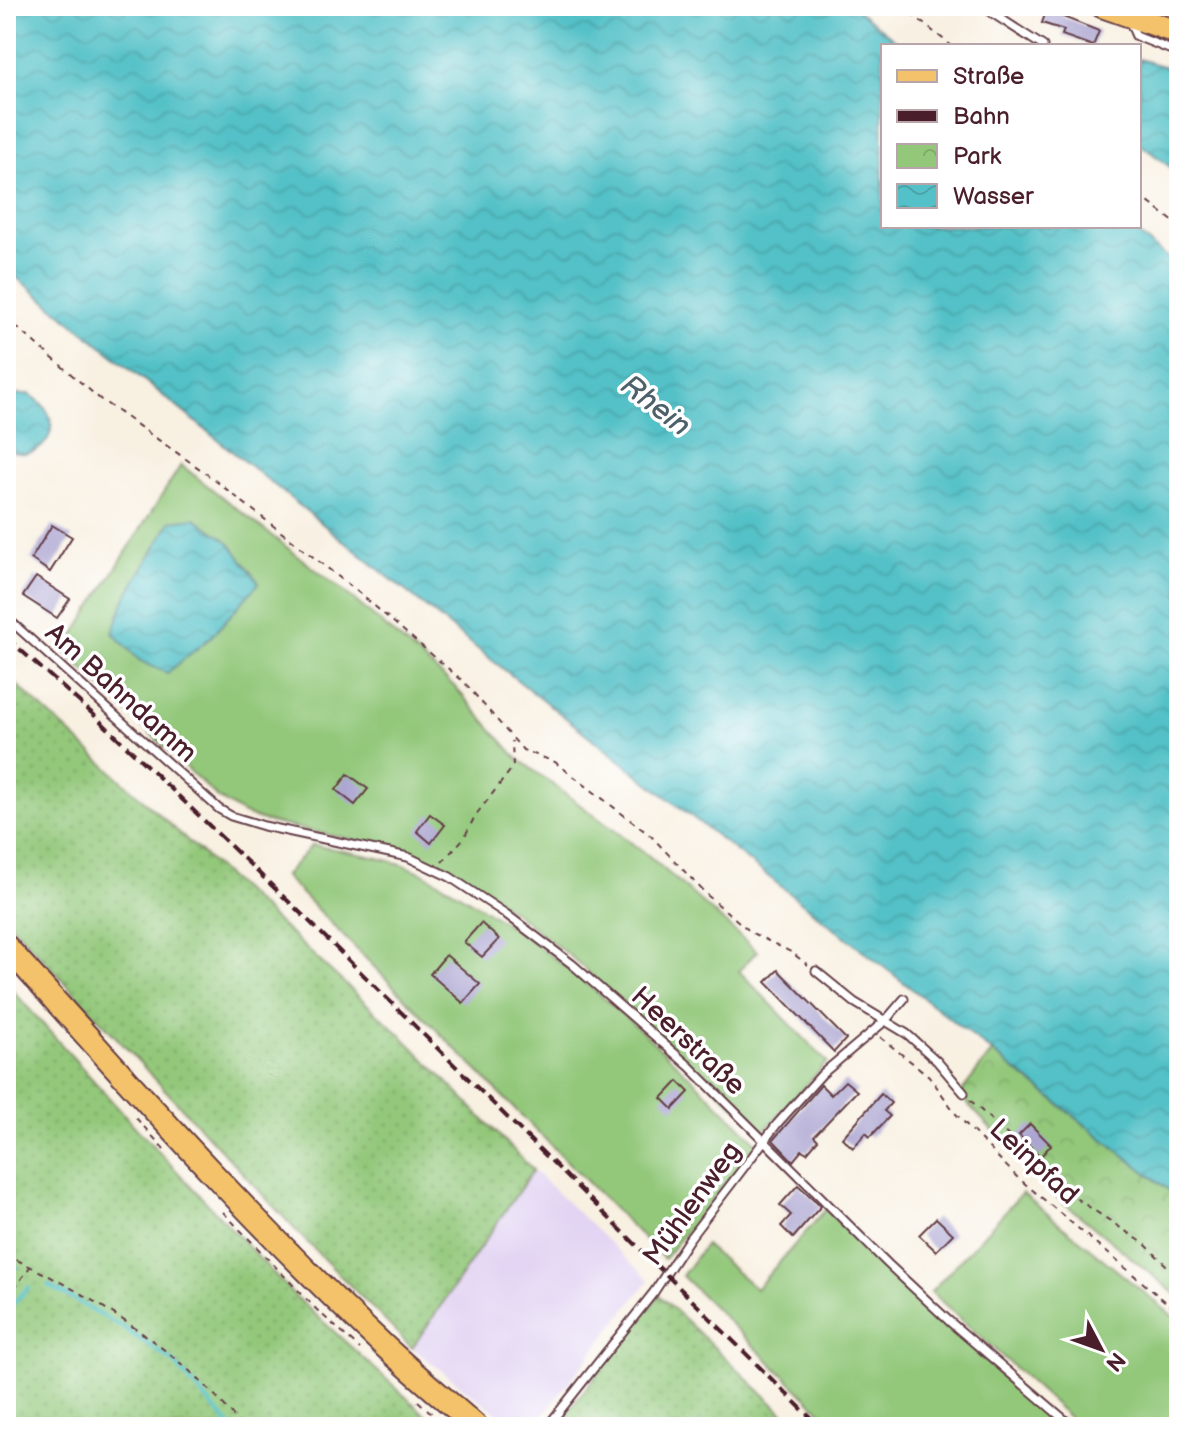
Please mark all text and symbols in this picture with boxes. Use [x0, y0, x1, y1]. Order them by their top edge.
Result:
legend [881, 44, 1141, 228]
text: Straße [953, 62, 1024, 91]
text: Bahn [953, 102, 1010, 131]
text: Park [953, 142, 1001, 171]
text: Wasser [953, 182, 1034, 211]
water label: Rhein [613, 367, 697, 444]
street label: Am Bahndamm [38, 617, 204, 770]
street label: Heerstraße [624, 980, 752, 1102]
street label: Leinpfad [983, 1113, 1085, 1212]
street label: Mühlenweg [636, 1136, 748, 1272]
north arrow [1061, 1309, 1141, 1389]
text: N [1099, 1346, 1131, 1376]

